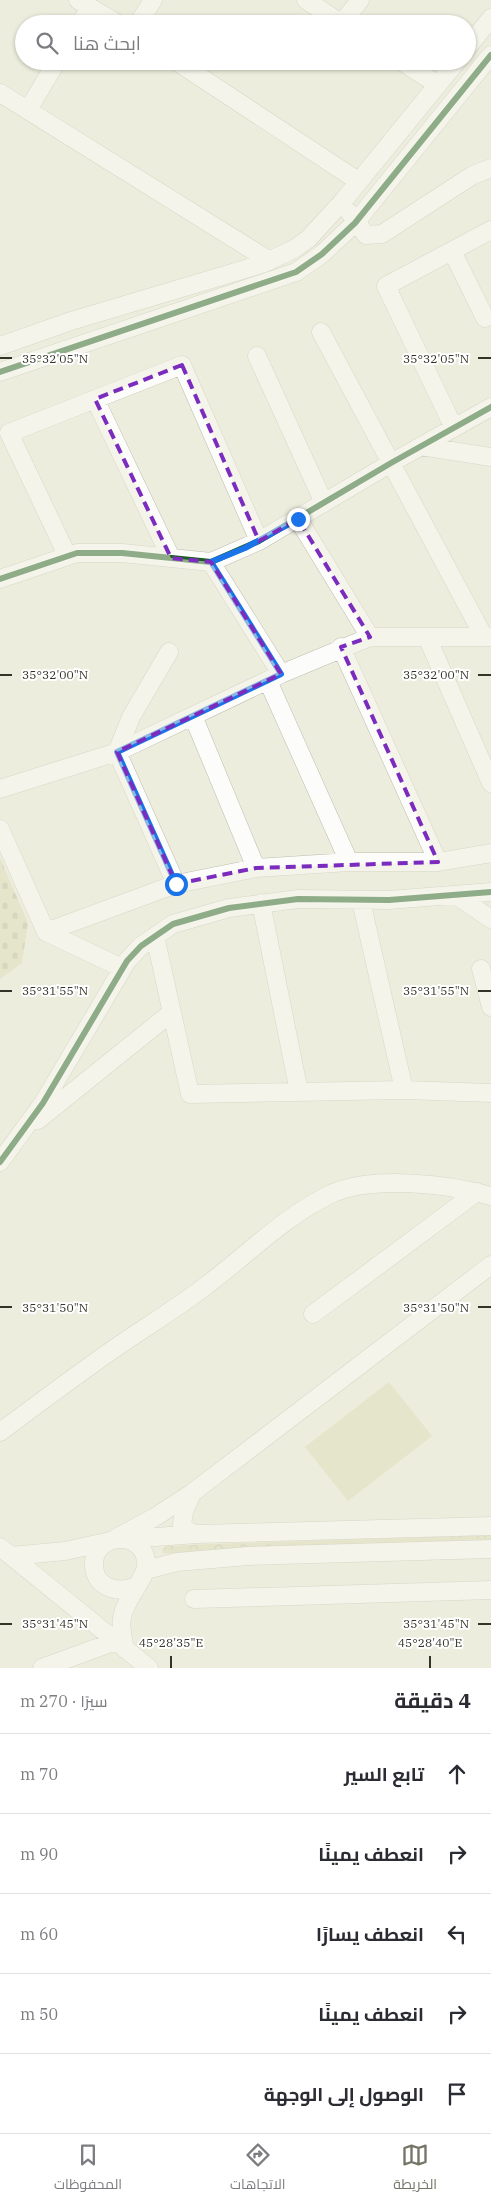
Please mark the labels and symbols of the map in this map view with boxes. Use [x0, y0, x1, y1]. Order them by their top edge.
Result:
text: 35°32'05"N [22, 351, 88, 366]
text: 35°32'05"N [403, 351, 469, 366]
route end [287, 508, 310, 531]
text: 35°32'00"N [22, 667, 88, 682]
text: 35°32'00"N [403, 667, 469, 682]
route start [165, 873, 188, 896]
text: 35°31'55"N [22, 983, 88, 998]
text: 35°31'55"N [403, 983, 469, 998]
text: 35°31'50"N [22, 1300, 88, 1315]
text: 35°31'50"N [403, 1300, 469, 1315]
text: 35°31'45"N [22, 1616, 88, 1631]
text: 35°31'45"N [403, 1616, 469, 1631]
text: 45°28'35"E [139, 1635, 203, 1650]
text: 45°28'40"E [398, 1635, 462, 1650]

